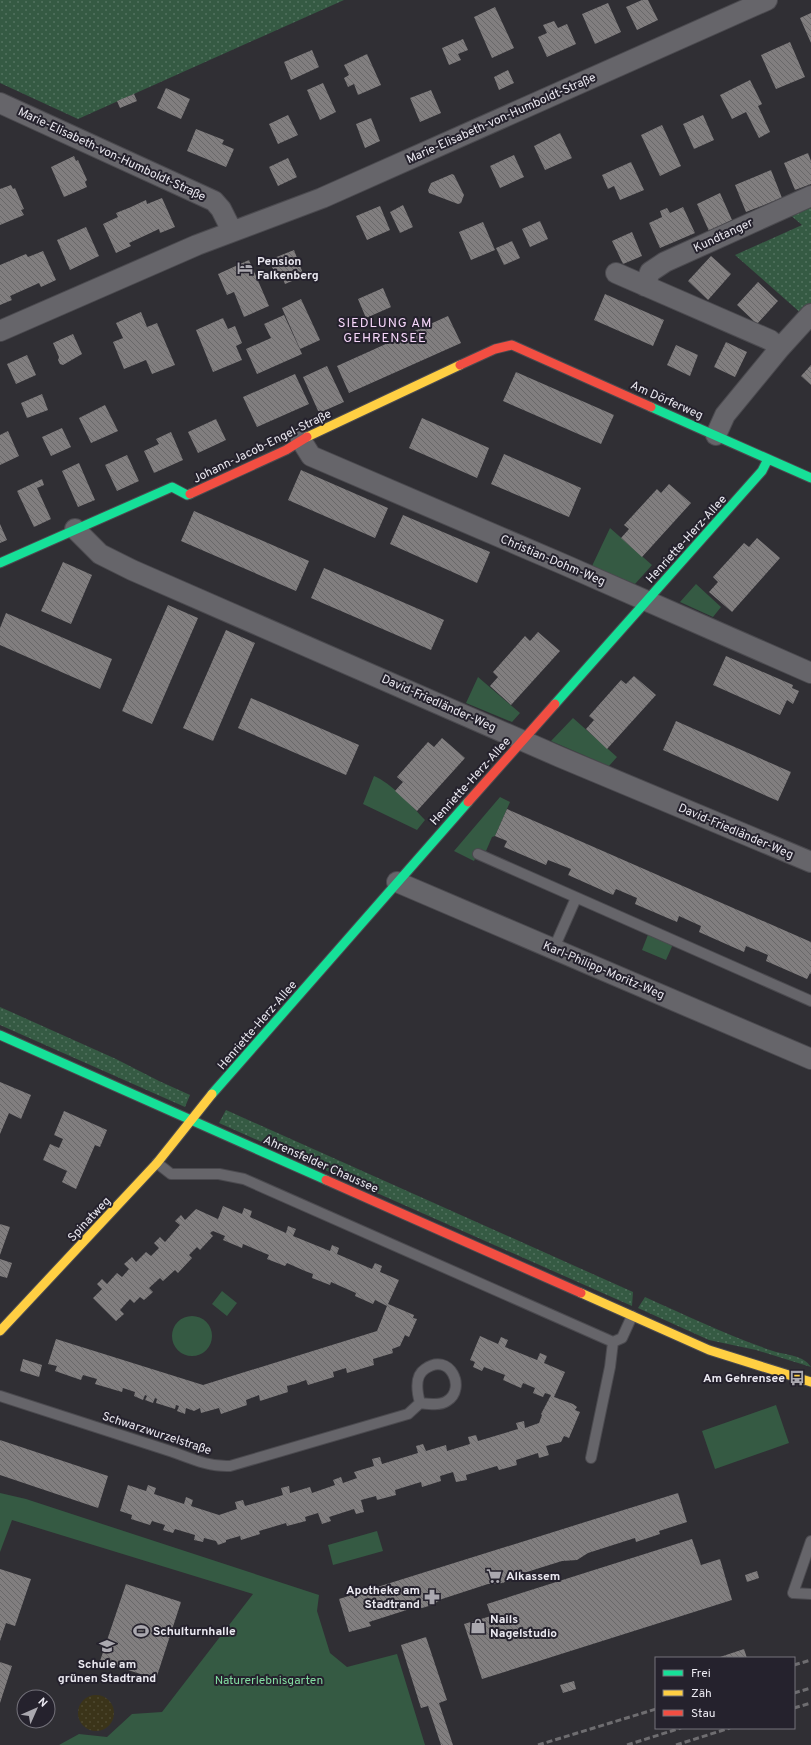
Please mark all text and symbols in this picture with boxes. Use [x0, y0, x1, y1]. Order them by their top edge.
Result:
street label: Marie-Elisabeth-von-Humboldt-Straße [404, 70, 599, 168]
street label: Marie-Elisabeth-von-Humboldt-Straße [15, 104, 208, 206]
street label: Kundtanger [691, 215, 756, 257]
place label: Pension Falkenberg [257, 254, 319, 284]
hotel icon: Pension Falkenberg [236, 259, 254, 277]
district label: SIEDLUNG AM GEHRENSEE [338, 316, 432, 347]
street label: Am Dörferweg [628, 378, 705, 424]
street label: Johann-Jacob-Engel-Straße [191, 406, 334, 487]
street label: Henriette-Herz-Allee [643, 492, 731, 587]
street label: Christian-Dohm-Weg [498, 532, 608, 590]
street label: David-Friedländer-Weg [379, 671, 498, 736]
street label: Henriette-Herz-Allee [427, 734, 515, 829]
street label: David-Friedländer-Weg [676, 800, 796, 863]
street label: Karl-Philipp-Moritz-Weg [540, 938, 667, 1004]
street label: Henriette-Herz-Allee [214, 978, 301, 1074]
street label: Ahrensfelder Chaussee [261, 1132, 381, 1197]
street label: Spinatweg [65, 1194, 115, 1246]
bus stop icon: Am Gehrensee [788, 1369, 806, 1387]
place label: Am Gehrensee [703, 1371, 785, 1387]
street label: Schwarzwurzelstraße [100, 1409, 213, 1459]
supermarket icon: Alkassem [485, 1567, 503, 1585]
place label: Alkassem [506, 1569, 560, 1585]
place label: Apotheke am Stadtrand [346, 1583, 420, 1613]
pharmacy icon: Apotheke am Stadtrand [423, 1588, 441, 1606]
place label: Nails Nagelstudio [490, 1612, 557, 1642]
shop icon: Nails Nagelstudio [469, 1617, 487, 1635]
sports icon: Schulturnhalle [132, 1622, 150, 1640]
place label: Schulturnhalle [153, 1624, 236, 1640]
school or university icon: Schule am grünen Stadtrand [98, 1637, 116, 1655]
place label: Schule am grünen Stadtrand [58, 1657, 156, 1687]
legend [655, 1657, 795, 1729]
text: Frei [691, 1666, 711, 1682]
park label: Naturerlebnisgarten [215, 1673, 323, 1689]
text: Zäh [691, 1686, 712, 1702]
north arrow [16, 1689, 56, 1729]
text: N [35, 1695, 50, 1710]
text: Stau [691, 1706, 716, 1722]

